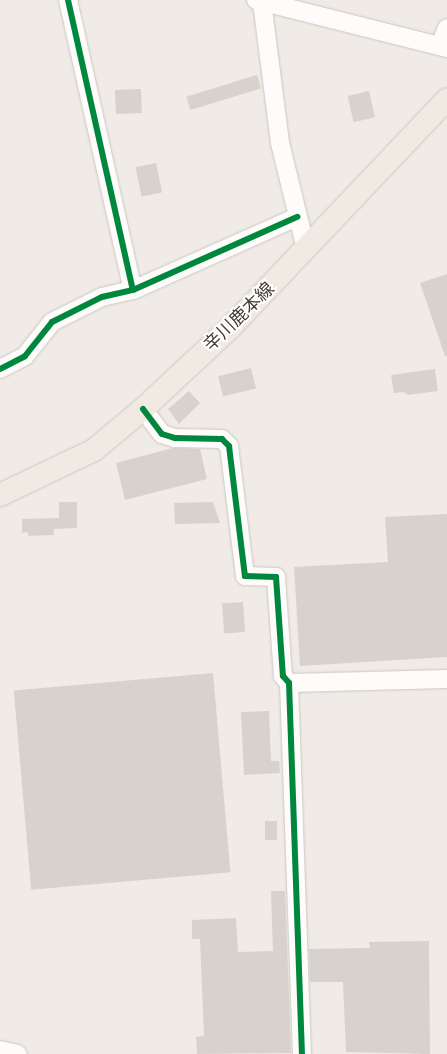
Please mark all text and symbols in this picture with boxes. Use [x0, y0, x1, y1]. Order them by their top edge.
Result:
street label: 辛川鹿本線 [199, 278, 279, 356]

